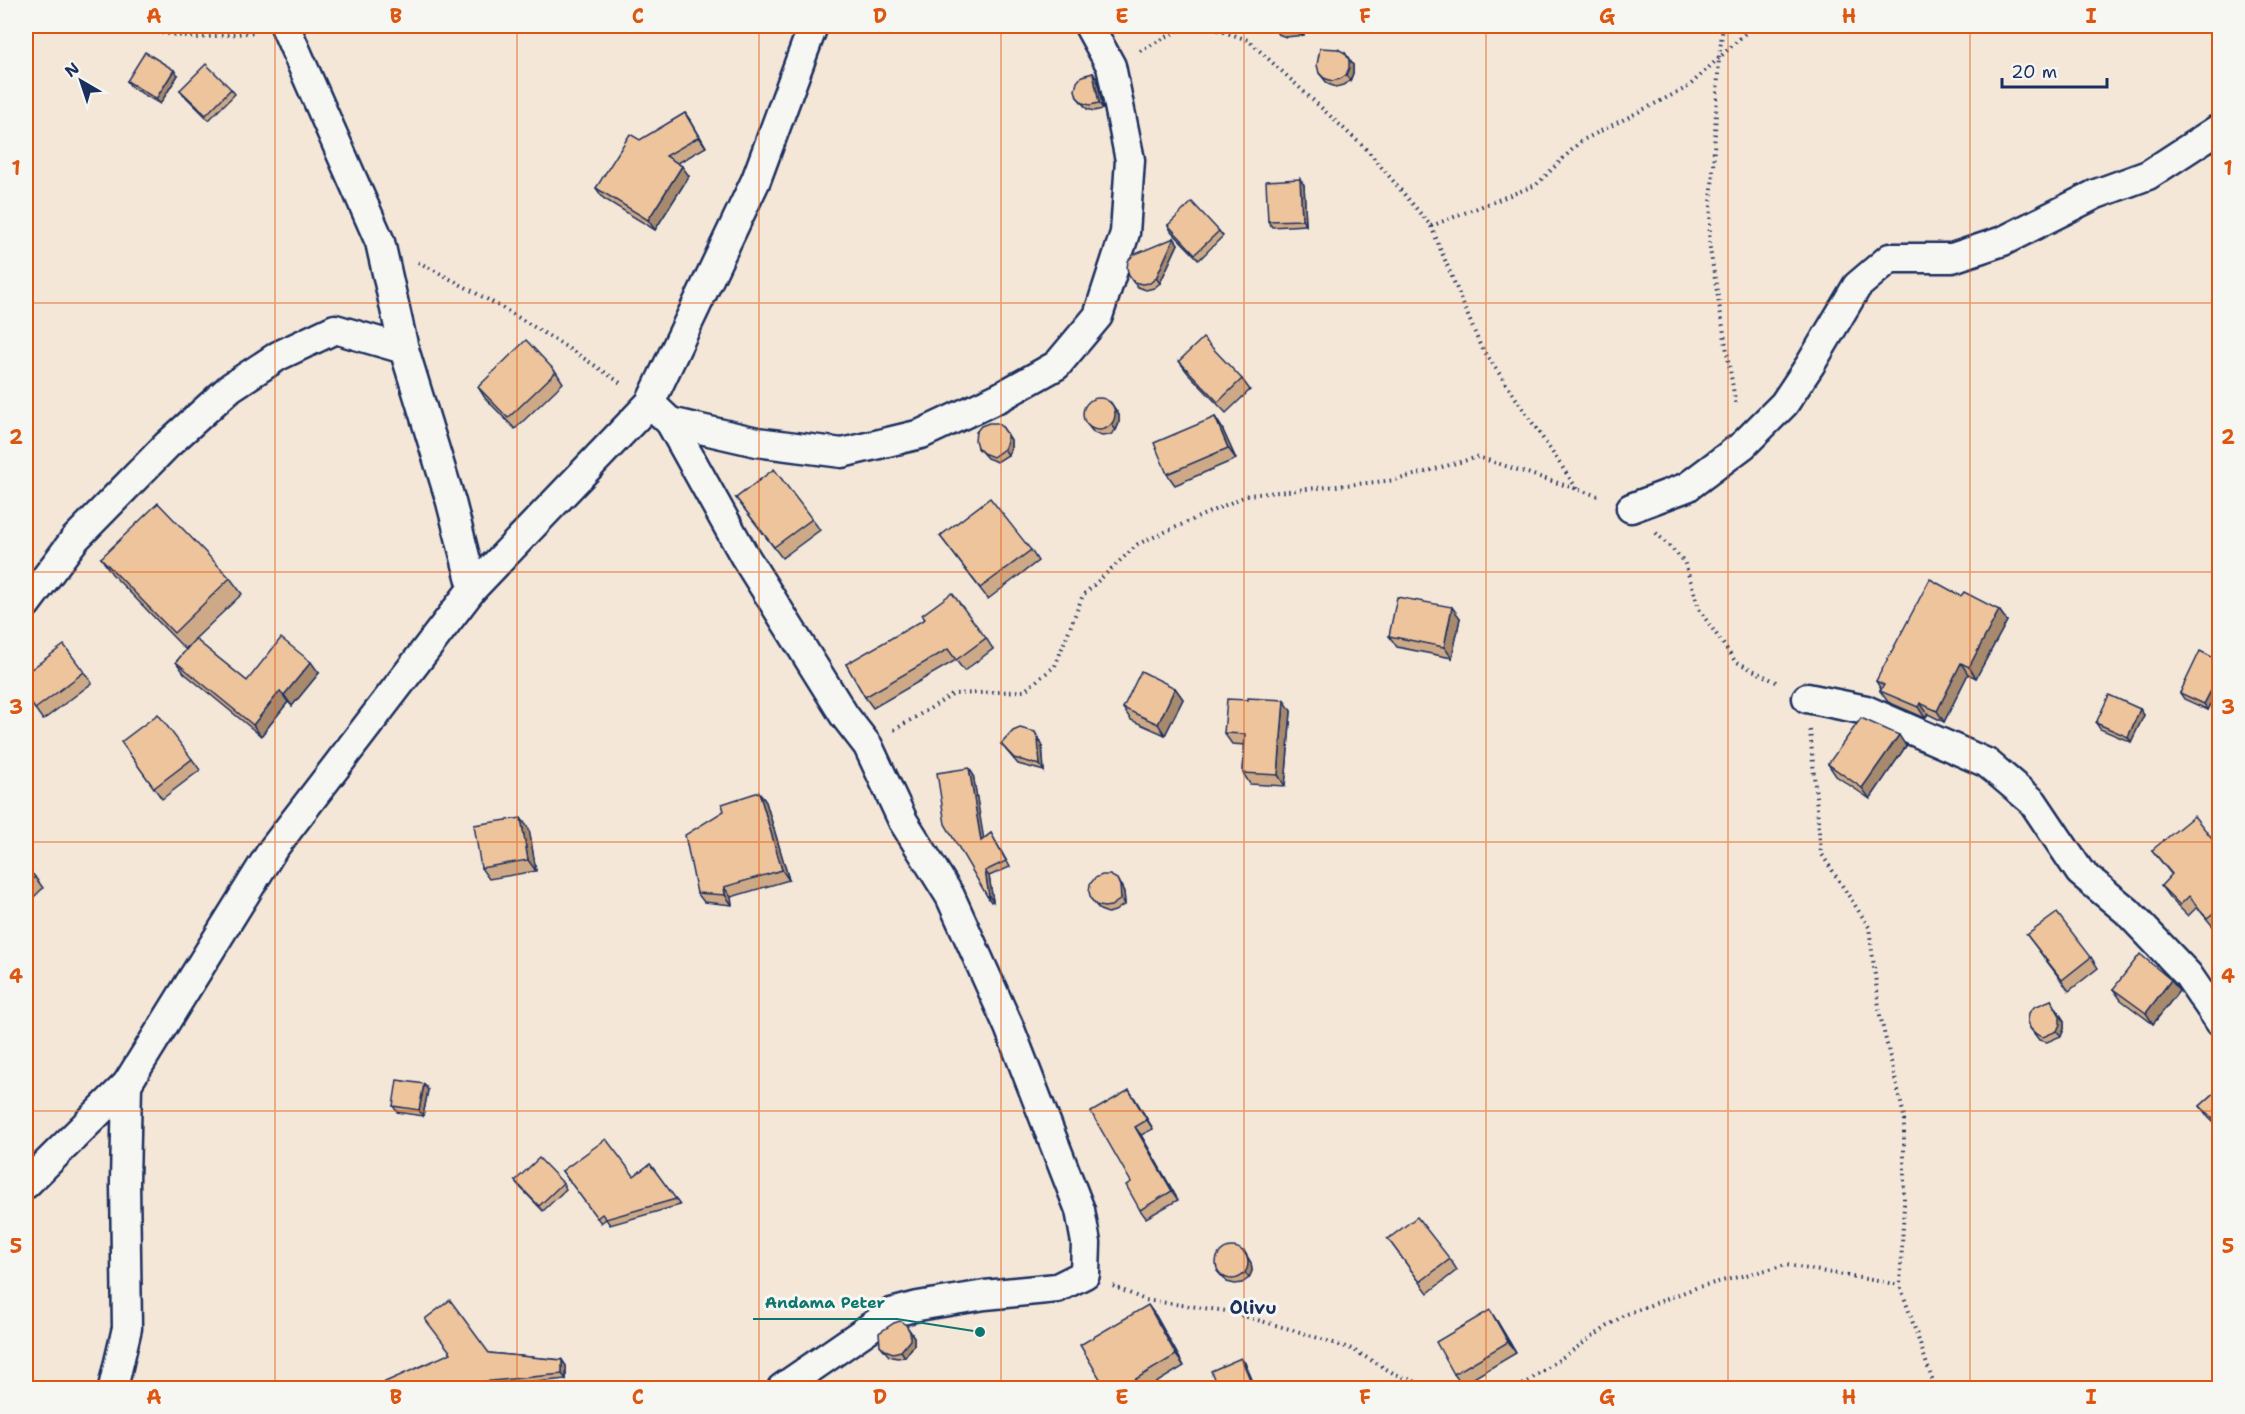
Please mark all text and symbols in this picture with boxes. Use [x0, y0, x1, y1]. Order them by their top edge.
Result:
text: A [146, 3, 162, 29]
text: B [390, 3, 402, 29]
text: C [632, 3, 644, 29]
text: D [873, 3, 887, 29]
text: E [1115, 3, 1129, 29]
text: F [1359, 3, 1371, 29]
text: G [1599, 3, 1615, 29]
text: H [1842, 3, 1856, 29]
text: I [2085, 3, 2097, 29]
north arrow [51, 51, 111, 111]
scale bar [2002, 51, 2107, 89]
text: N [60, 58, 83, 82]
text: 20 m [2011, 60, 2057, 84]
text: 1 [11, 155, 21, 181]
text: 1 [2223, 155, 2233, 181]
text: 2 [9, 424, 23, 450]
text: 2 [2221, 424, 2235, 450]
text: 3 [9, 694, 23, 720]
text: 3 [2221, 694, 2235, 720]
text: 4 [9, 963, 23, 989]
text: 4 [2221, 963, 2235, 989]
text: 5 [10, 1233, 22, 1259]
text: 5 [2222, 1233, 2234, 1259]
callout: Andama Peter [753, 1285, 897, 1319]
text: Andama Peter [765, 1292, 886, 1313]
district label: Olivu [1229, 1296, 1277, 1320]
text: A [146, 1384, 162, 1410]
text: B [390, 1384, 402, 1410]
text: C [632, 1384, 644, 1410]
text: D [873, 1384, 887, 1410]
text: E [1115, 1384, 1129, 1410]
text: F [1359, 1384, 1371, 1410]
text: G [1599, 1384, 1615, 1410]
text: H [1842, 1384, 1856, 1410]
text: I [2085, 1384, 2097, 1410]

